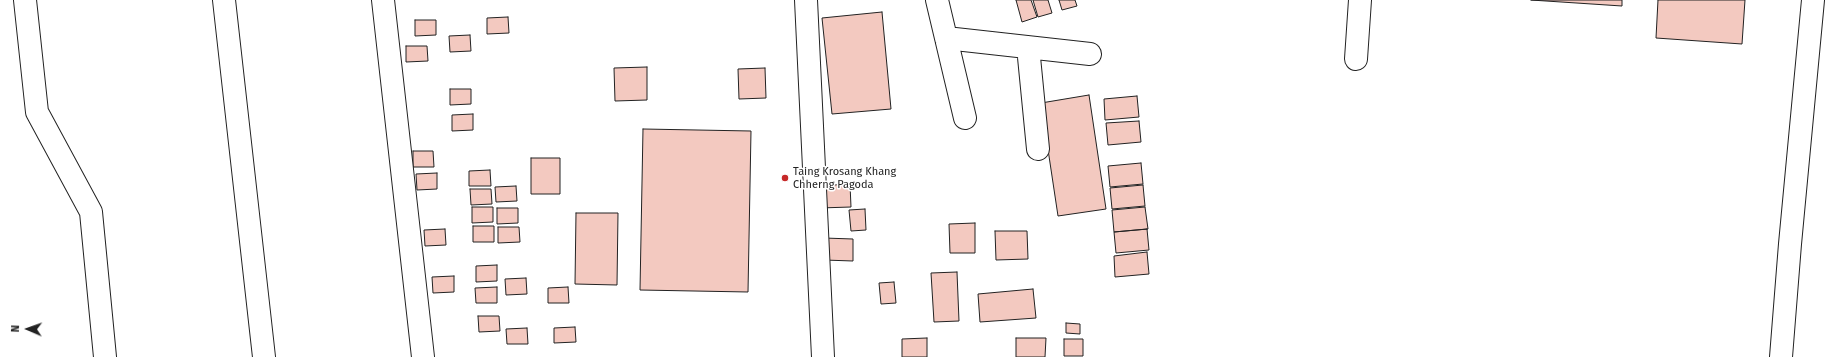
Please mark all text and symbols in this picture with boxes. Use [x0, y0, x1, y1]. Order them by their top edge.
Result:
place label: Taing Krosang Khang Chherng Pagoda [793, 165, 896, 191]
marker: Taing Krosang Khang Chherng Pagoda [780, 173, 790, 183]
north arrow [8, 309, 48, 349]
text: N [9, 325, 22, 332]

